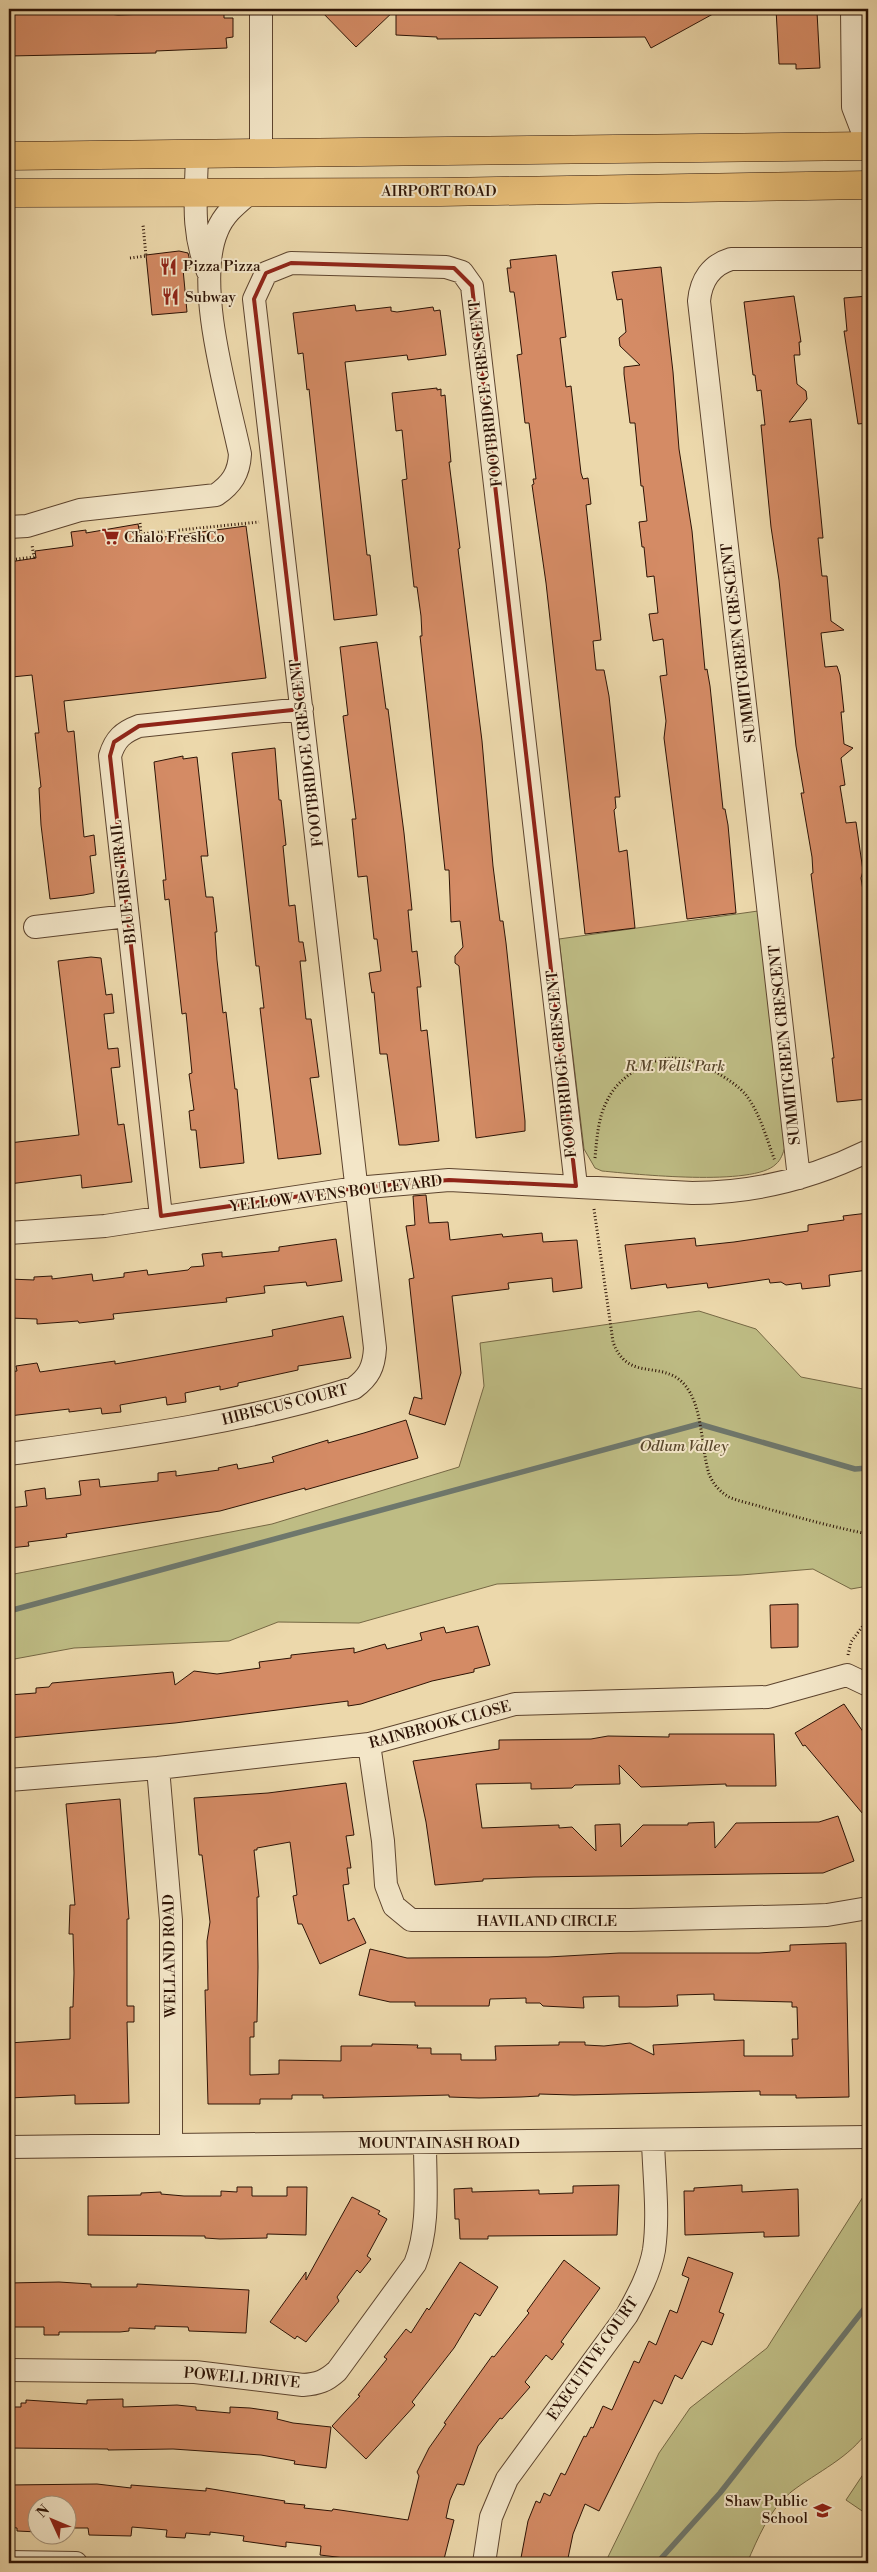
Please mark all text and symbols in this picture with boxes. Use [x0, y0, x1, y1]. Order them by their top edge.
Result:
street label: AIRPORT ROAD [380, 182, 497, 201]
restaurant icon: Pizza Pizza [159, 256, 179, 276]
place label: Pizza Pizza [183, 257, 261, 276]
restaurant icon: Subway [161, 287, 181, 307]
place label: Subway [185, 288, 236, 307]
street label: FOOTBRIDGE CRESCENT [465, 298, 507, 488]
supermarket icon: Chalo FreshCo [100, 527, 120, 547]
place label: Chalo FreshCo [124, 528, 225, 547]
street label: SUMMITGREEN CRESCENT [717, 542, 761, 744]
street label: FOOTBRIDGE CRESCENT [286, 658, 328, 848]
street label: BLUE IRIS TRAIL [107, 819, 141, 946]
street label: SUMMITGREEN CRESCENT [765, 944, 805, 1146]
street label: FOOTBRIDGE CRESCENT [543, 969, 581, 1159]
park label: R.M. Wells Park [624, 1057, 725, 1076]
street label: YELLOW AVENS BOULEVARD [228, 1172, 443, 1217]
street label: HIBISCUS COURT [220, 1380, 350, 1430]
park label: Odlum Valley [640, 1437, 730, 1456]
street label: RAINBROOK CLOSE [367, 1697, 513, 1753]
street label: WELLAND ROAD [159, 1894, 181, 2019]
street label: HAVILAND CIRCLE [477, 1912, 617, 1931]
street label: MOUNTAINASH ROAD [358, 2134, 520, 2153]
street label: EXECUTIVE COURT [543, 2293, 643, 2424]
street label: POWELL DRIVE [183, 2363, 301, 2393]
place label: Shaw Public School [725, 2492, 809, 2528]
north arrow [28, 2494, 78, 2544]
school or university icon: Shaw Public School [812, 2500, 832, 2520]
text: N [33, 2501, 54, 2522]

